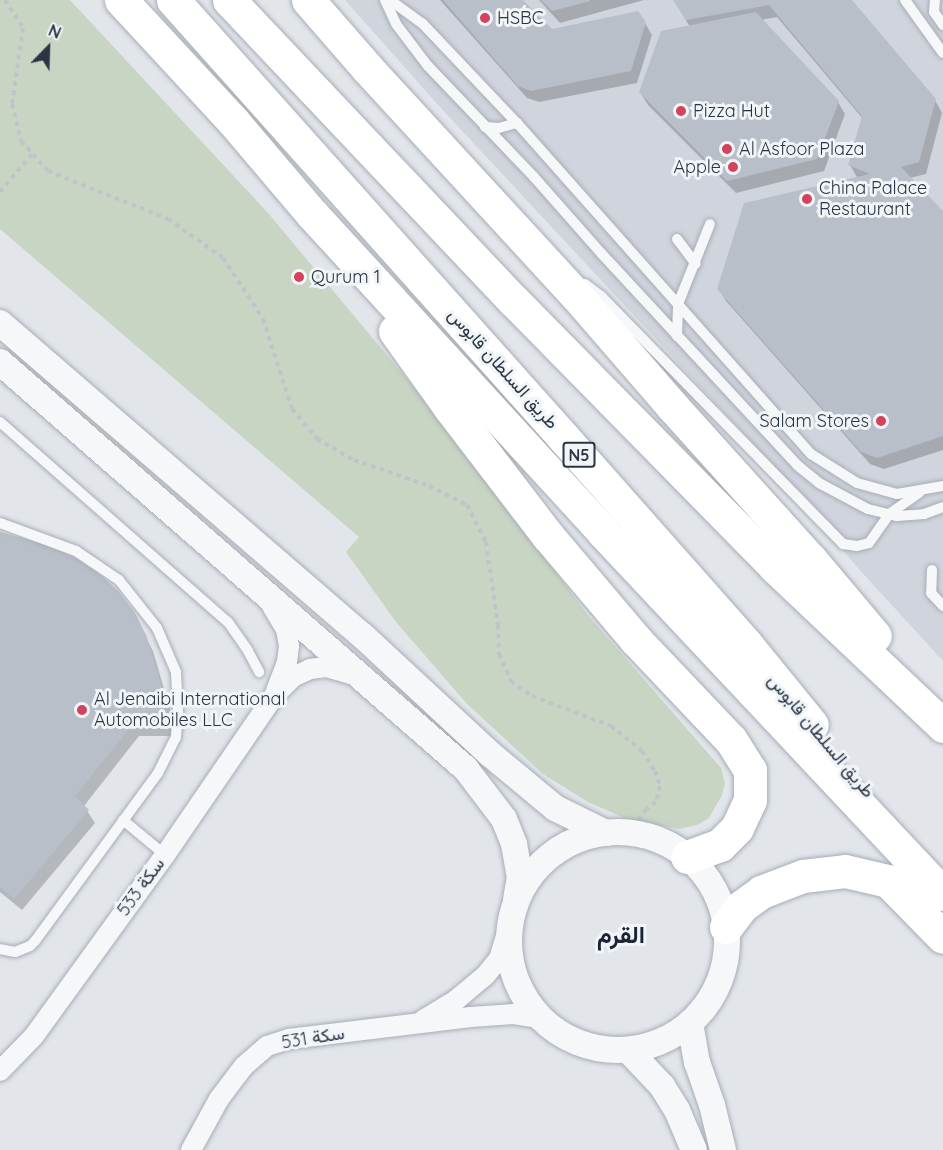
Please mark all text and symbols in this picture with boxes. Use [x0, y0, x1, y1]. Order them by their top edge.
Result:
place label: HSBC [497, 7, 544, 29]
marker: HSBC [478, 11, 492, 25]
north arrow [18, 18, 78, 78]
text: N [46, 20, 64, 43]
place label: Pizza Hut [693, 100, 770, 122]
marker: Pizza Hut [674, 104, 688, 118]
place label: Al Asfoor Plaza [739, 138, 864, 160]
marker: Al Asfoor Plaza [720, 142, 734, 156]
place label: Apple [673, 156, 721, 178]
marker: Apple [726, 160, 740, 174]
place label: China Palace Restaurant [819, 178, 927, 220]
marker: China Palace Restaurant [800, 192, 814, 206]
place label: Qurum 1 [311, 266, 380, 288]
marker: Qurum 1 [292, 270, 306, 284]
street label: طريق السلطان قابوس [443, 304, 563, 434]
place label: Salam Stores [759, 410, 869, 432]
marker: Salam Stores [874, 414, 888, 428]
road number: N5 [562, 442, 596, 468]
street label: طريق السلطان قابوس [763, 670, 879, 802]
place label: Al Jenaibi International Automobiles LLC [94, 689, 286, 732]
marker: Al Jenaibi International Automobiles LLC [75, 703, 89, 717]
street label: سكة 533 [113, 854, 169, 920]
district label: القرم [597, 921, 645, 949]
street label: سكة 531 [280, 1022, 346, 1054]

